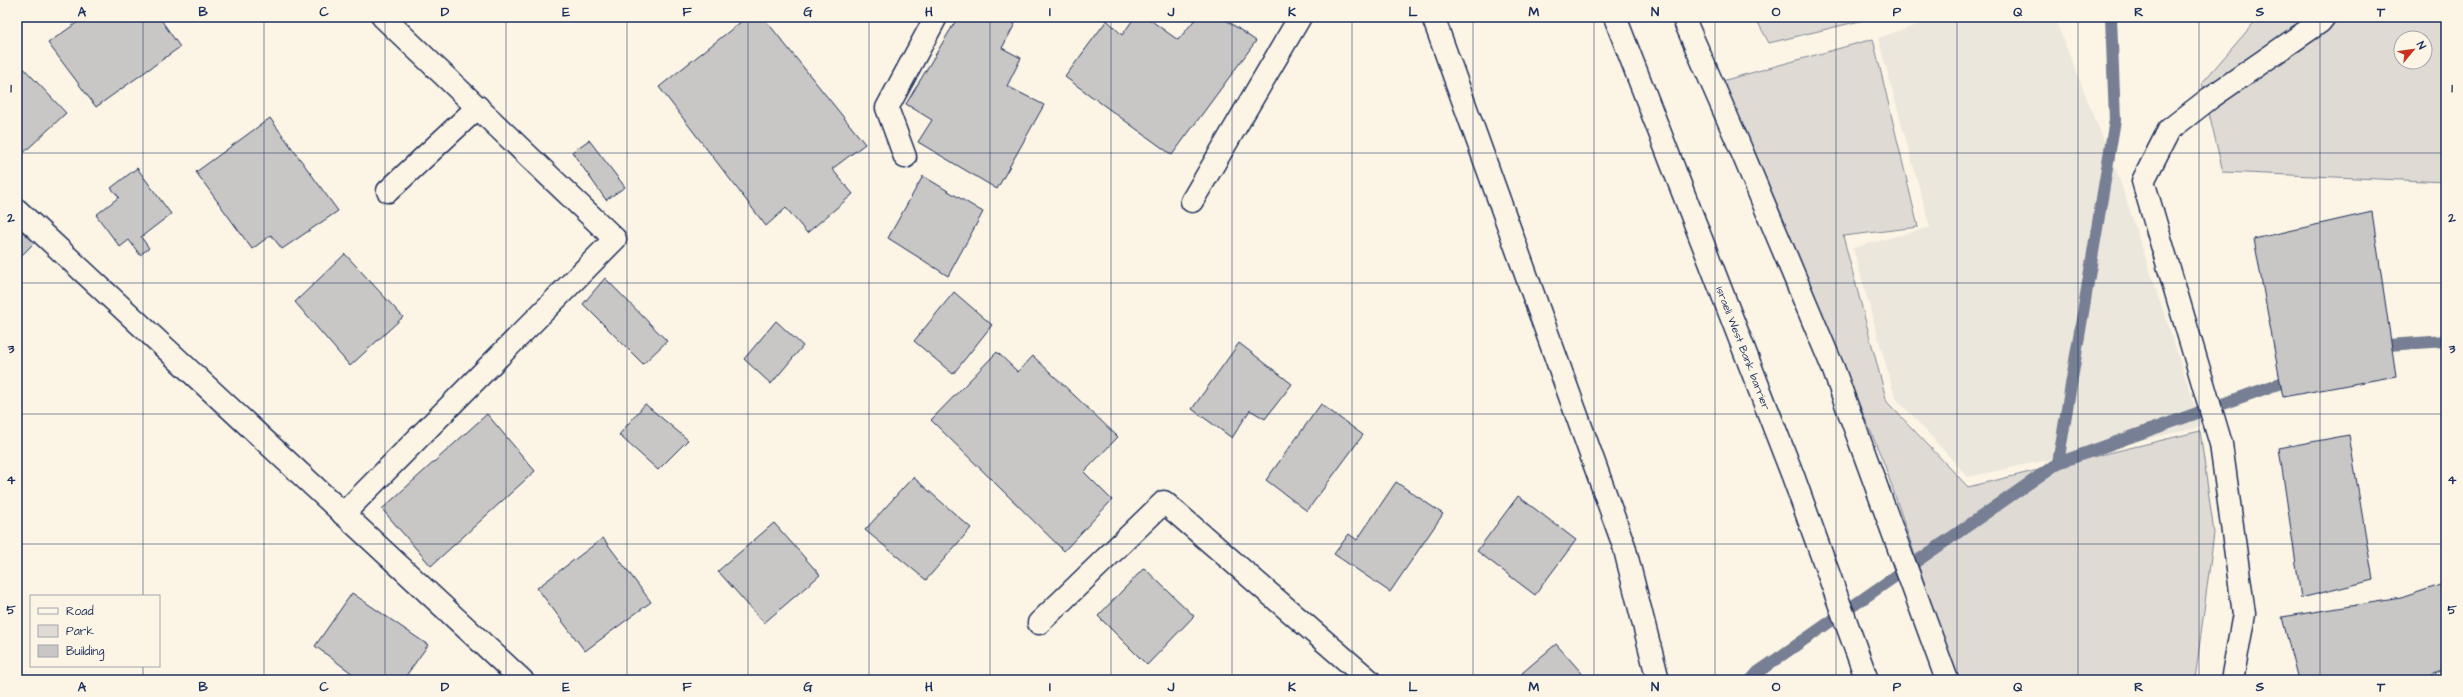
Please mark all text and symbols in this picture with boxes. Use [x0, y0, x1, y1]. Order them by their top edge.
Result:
text: A [78, 3, 87, 21]
text: B [198, 3, 208, 21]
text: C [319, 3, 329, 21]
text: D [441, 3, 450, 21]
text: E [562, 3, 570, 21]
text: F [682, 3, 692, 21]
text: G [803, 3, 813, 21]
text: H [925, 3, 933, 21]
text: I [1049, 3, 1051, 21]
text: J [1167, 3, 1175, 21]
text: K [1288, 3, 1296, 21]
text: L [1408, 3, 1418, 21]
text: M [1529, 3, 1540, 21]
text: N [1651, 3, 1659, 21]
text: O [1772, 3, 1781, 21]
text: P [1893, 3, 1902, 21]
text: Q [2013, 3, 2023, 21]
text: R [2134, 3, 2144, 21]
text: S [2255, 3, 2265, 21]
text: T [2376, 3, 2386, 21]
north arrow [2393, 30, 2433, 70]
text: N [2413, 39, 2430, 52]
text: 1 [10, 79, 12, 97]
text: 1 [2451, 79, 2453, 97]
text: 2 [6, 209, 15, 227]
text: 2 [2447, 209, 2456, 227]
street label: Israeli West Bank barrier [1712, 284, 1774, 412]
text: 3 [7, 340, 15, 358]
text: 3 [2448, 340, 2456, 358]
text: 4 [7, 471, 16, 489]
text: 4 [2448, 471, 2457, 489]
legend [30, 595, 160, 667]
text: 5 [6, 601, 16, 619]
text: 5 [2447, 601, 2457, 619]
text: Road [66, 603, 94, 620]
text: Park [66, 623, 94, 640]
text: Building [66, 643, 104, 661]
text: A [78, 678, 87, 696]
text: B [198, 678, 208, 696]
text: C [319, 678, 329, 696]
text: D [441, 678, 450, 696]
text: E [562, 678, 570, 696]
text: F [682, 678, 692, 696]
text: G [803, 678, 813, 696]
text: H [925, 678, 933, 696]
text: I [1049, 678, 1051, 696]
text: J [1167, 678, 1175, 696]
text: K [1288, 678, 1296, 696]
text: L [1408, 678, 1418, 696]
text: M [1529, 678, 1540, 696]
text: N [1651, 678, 1659, 696]
text: O [1772, 678, 1781, 696]
text: P [1893, 678, 1902, 696]
text: Q [2013, 678, 2023, 696]
text: R [2134, 678, 2144, 696]
text: S [2255, 678, 2265, 696]
text: T [2376, 678, 2386, 696]

